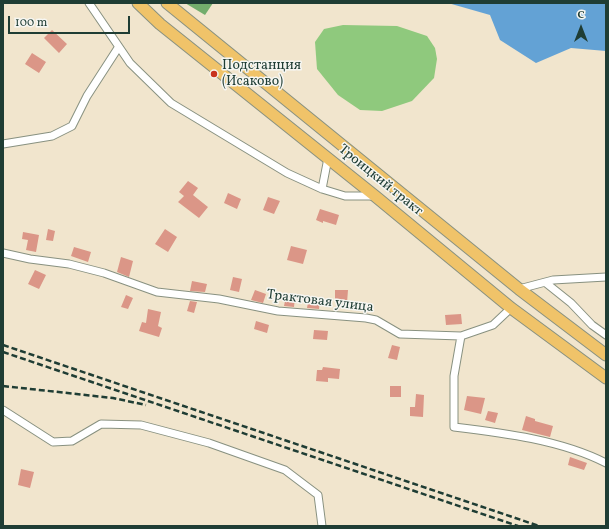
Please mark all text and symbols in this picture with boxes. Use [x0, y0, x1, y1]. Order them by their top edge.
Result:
scale bar [10, 8, 132, 34]
north arrow [561, 8, 601, 48]
text: С [577, 8, 585, 23]
text: 100 m [15, 15, 47, 31]
place label: Подстанция (Исаково) [222, 58, 301, 90]
marker: Подстанция (Исаково) [209, 69, 219, 79]
street label: Троицкий тракт [334, 142, 426, 220]
street label: Трактовая улица [266, 287, 374, 317]

